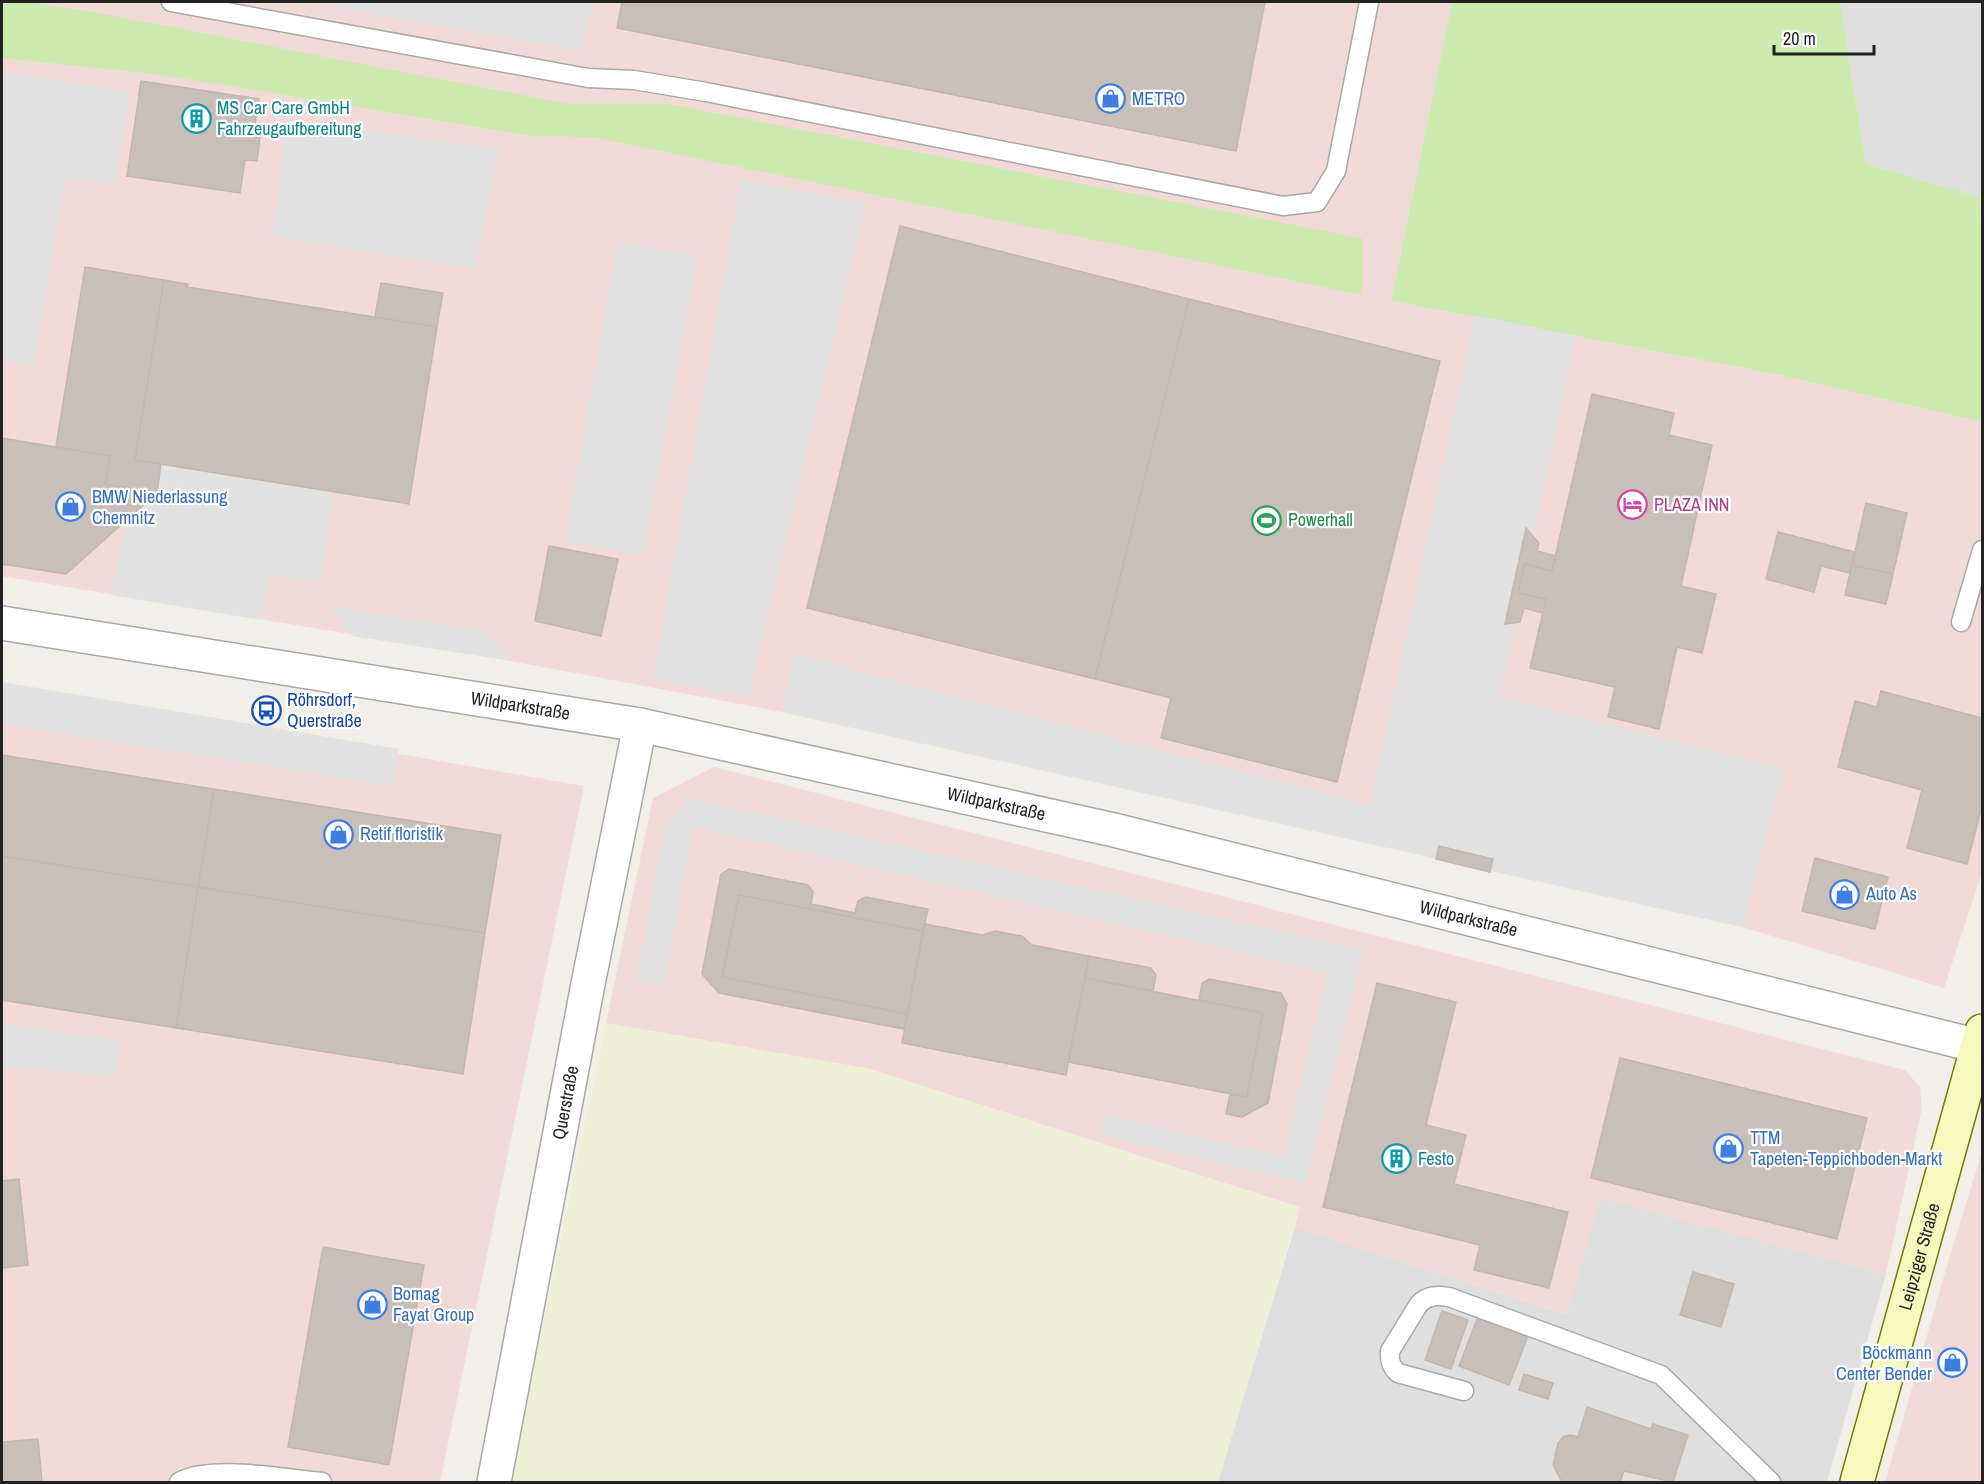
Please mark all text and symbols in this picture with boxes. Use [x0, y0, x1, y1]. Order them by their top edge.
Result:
scale bar [1774, 18, 1874, 56]
text: 20 m [1783, 26, 1816, 51]
shop icon: METRO [1095, 83, 1127, 115]
place label: METRO [1132, 86, 1185, 111]
place label: MS Car Care GmbH Fahrzeugaufbereitung [217, 95, 362, 141]
building icon: MS Car Care GmbH Fahrzeugaufbereitung [180, 102, 212, 134]
place label: BMW Niederlassung Chemnitz [92, 484, 228, 530]
hotel icon: PLAZA INN [1617, 489, 1649, 521]
shop icon: BMW Niederlassung Chemnitz [55, 491, 87, 523]
place label: PLAZA INN [1654, 492, 1729, 517]
sports icon: Powerhall [1251, 504, 1283, 536]
place label: Powerhall [1288, 507, 1353, 532]
street label: Wildparkstraße [469, 685, 572, 726]
place label: Röhrsdorf, Querstraße [287, 687, 362, 733]
bus stop icon: Röhrsdorf, Querstraße [250, 694, 282, 726]
street label: Wildparkstraße [945, 780, 1048, 826]
shop icon: Retif floristik [323, 818, 355, 850]
place label: Retif floristik [360, 821, 443, 846]
shop icon: Auto As [1829, 878, 1861, 910]
place label: Auto As [1865, 881, 1917, 906]
street label: Wildparkstraße [1417, 894, 1520, 942]
street label: Querstraße [546, 1064, 584, 1142]
place label: TTM Tapeten-Teppichboden-Markt [1750, 1125, 1942, 1171]
shop icon: TTM Tapeten-Teppichboden-Markt [1713, 1132, 1745, 1164]
building icon: Festo [1381, 1143, 1413, 1175]
place label: Festo [1418, 1146, 1454, 1171]
street label: Leipziger Straße [1892, 1200, 1946, 1313]
place label: Bomag Fayat Group [393, 1281, 474, 1327]
shop icon: Bomag Fayat Group [356, 1288, 388, 1320]
place label: Böckmann Center Bender [1836, 1340, 1932, 1386]
shop icon: Böckmann Center Bender [1937, 1347, 1969, 1379]

